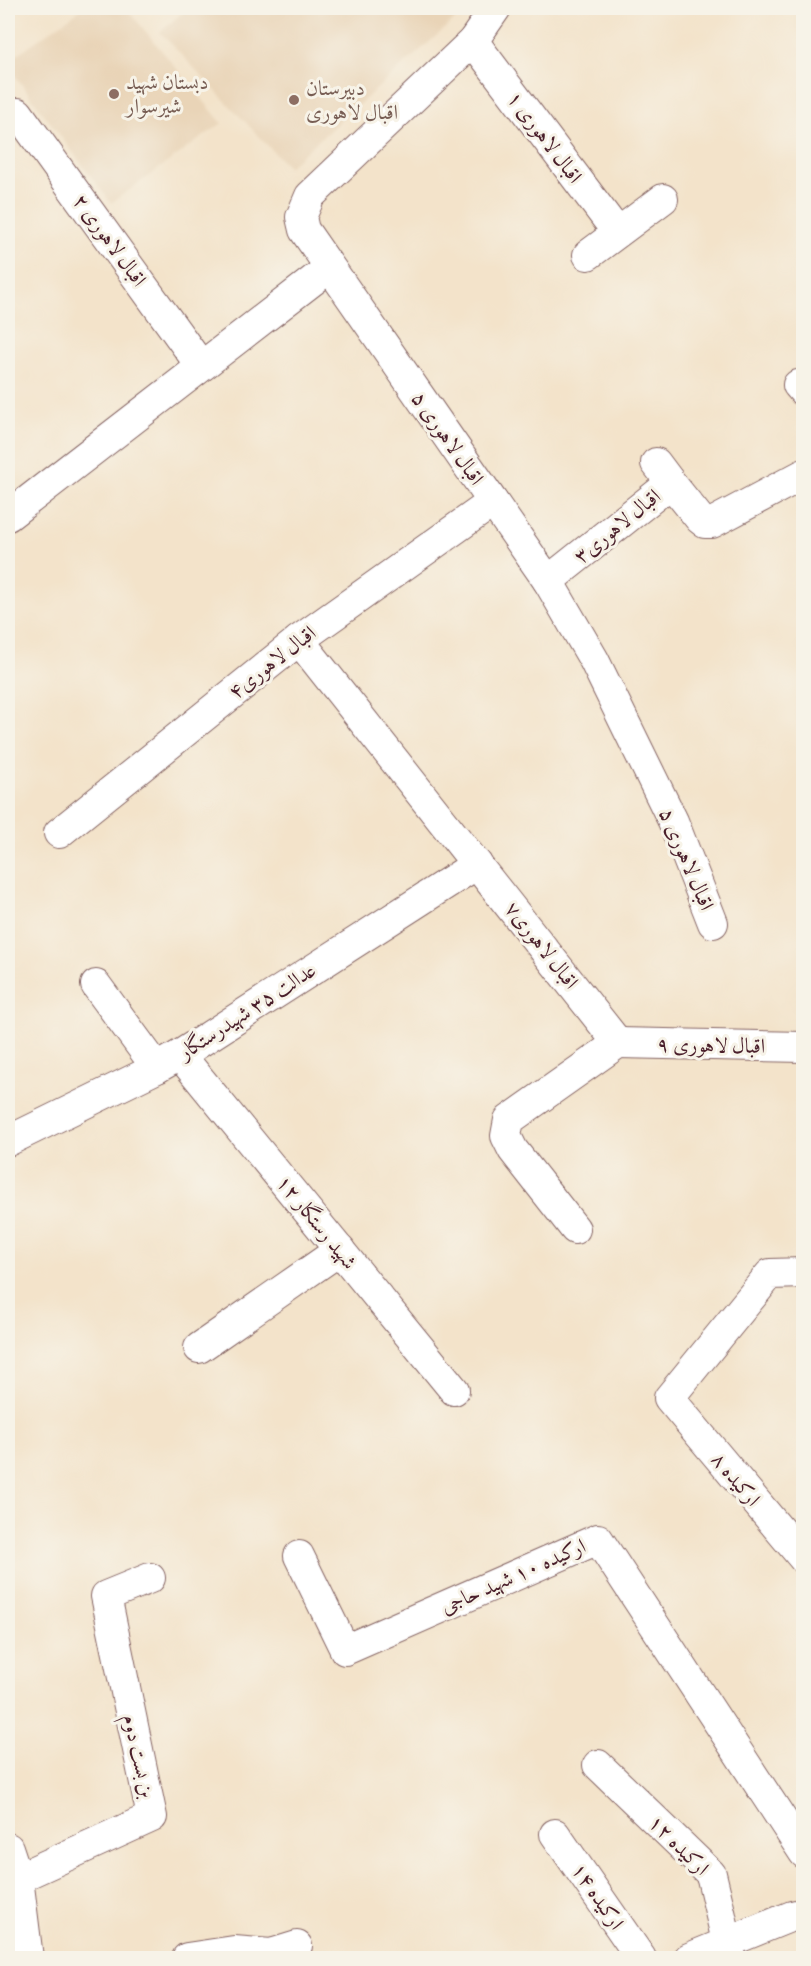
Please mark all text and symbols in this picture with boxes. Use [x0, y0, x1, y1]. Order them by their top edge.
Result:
place label: دبستان شهید شیرسوار [124, 68, 208, 120]
place label: دبیرستان اقبال لاهوری [306, 74, 398, 126]
street label: اقبال لاهوری ۱ [501, 85, 589, 189]
marker: دبستان شهید شیرسوار [107, 87, 121, 101]
marker: دبیرستان اقبال لاهوری [287, 93, 301, 107]
street label: اقبال لاهوری ۲ [67, 188, 153, 292]
street label: اقبال لاهوری ۵ [405, 385, 491, 491]
street label: اقبال لاهوری۳ [568, 482, 666, 570]
street label: اقبال لاهوری۴ [222, 619, 322, 705]
street label: اقبال لاهوری ۵ [653, 804, 721, 914]
street label: اقبال لاهوری۷ [499, 895, 585, 995]
street label: عدالت ۳۵ شهیدرستگار [171, 956, 321, 1067]
street label: اقبال لاهوری ۹ [656, 1030, 766, 1060]
street label: شهید رستگار ۱۲ [270, 1169, 364, 1275]
street label: ارکیده ۸ [705, 1446, 767, 1512]
street label: ارکیده ۱۰ شهید حاجی [436, 1532, 590, 1620]
street label: بن بست دوم [113, 1712, 162, 1801]
street label: ارکیده ۱۲ [643, 1809, 715, 1881]
street label: ارکیده ۱۴ [565, 1857, 631, 1935]

